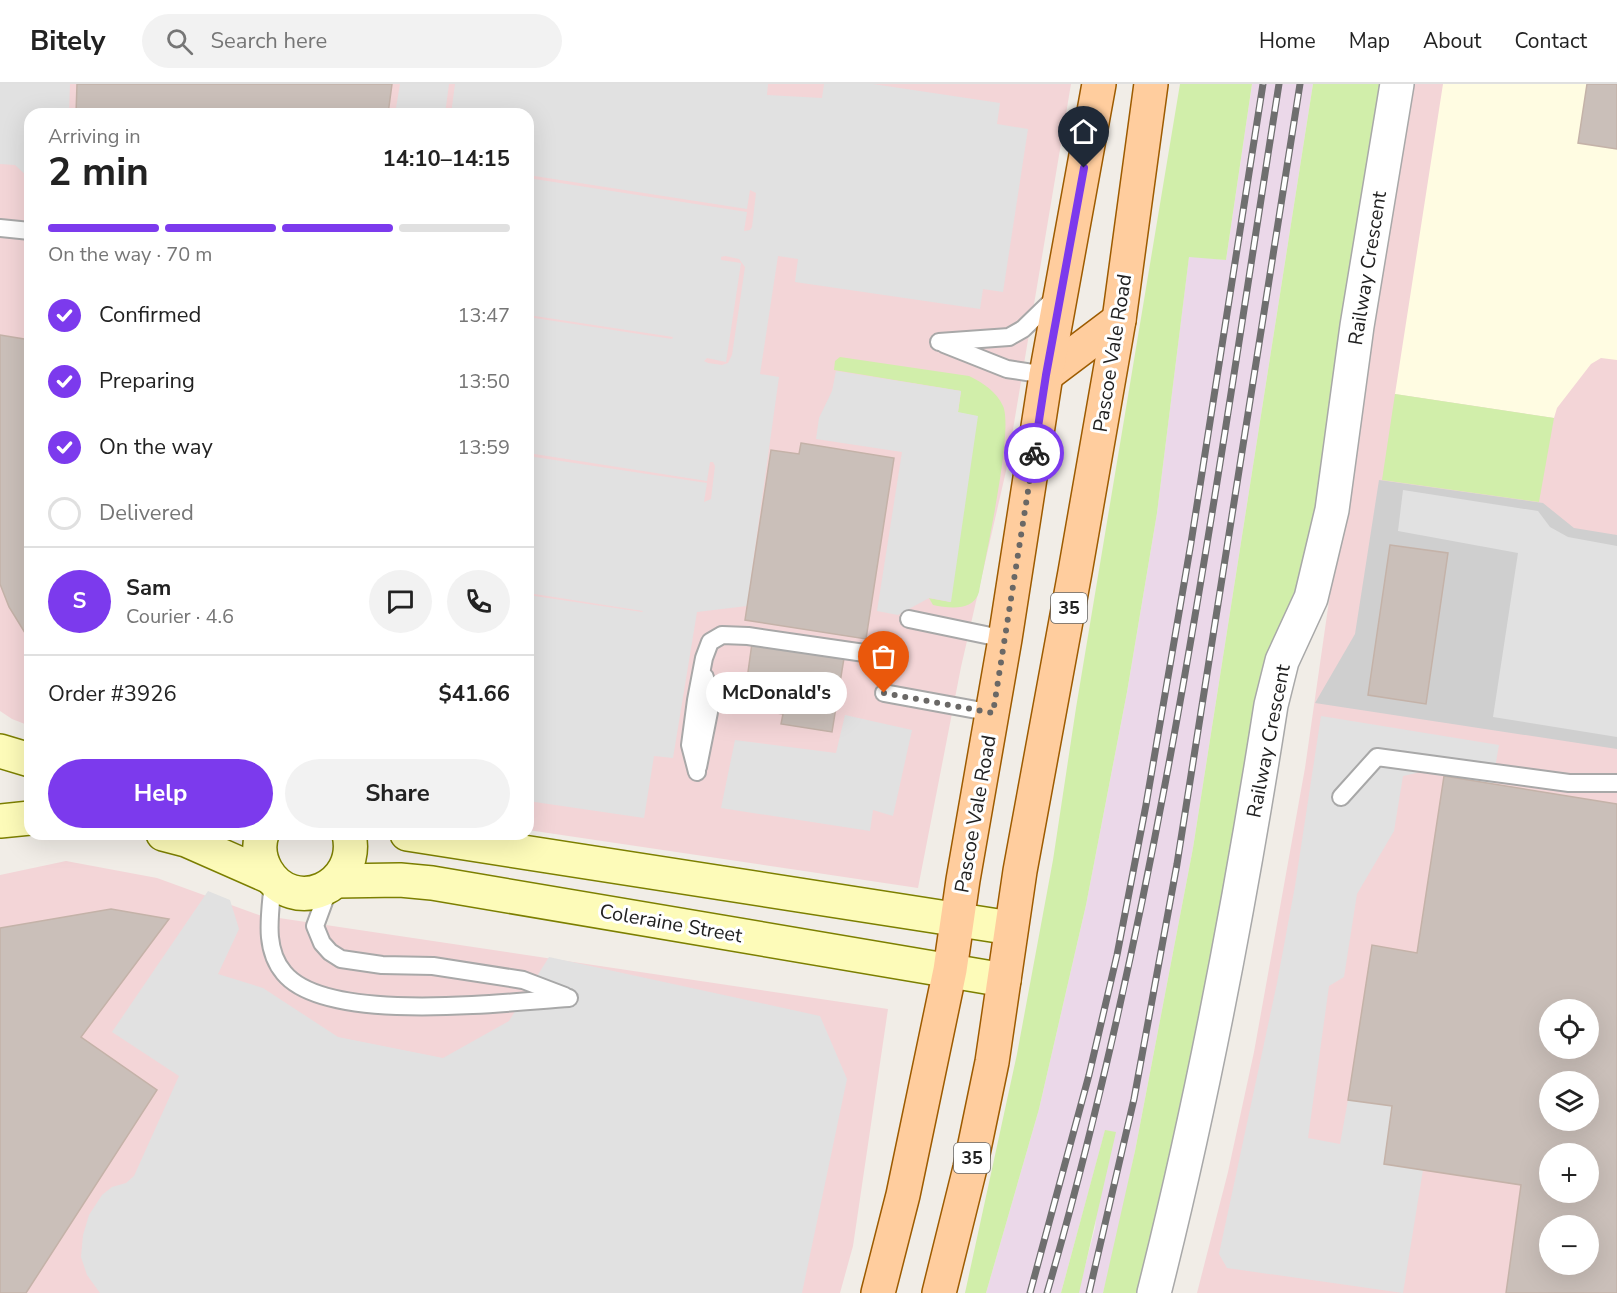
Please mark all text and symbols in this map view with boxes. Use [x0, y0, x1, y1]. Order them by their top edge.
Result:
search box [142, 14, 562, 68]
text: Bitely [30, 22, 106, 60]
icon: search [163, 25, 196, 58]
text: Search here [211, 26, 327, 56]
text: Home [1259, 27, 1316, 55]
text: Map [1349, 27, 1390, 55]
text: About [1423, 27, 1481, 55]
text: Contact [1514, 27, 1587, 55]
pin [1058, 106, 1109, 168]
icon: home [1067, 115, 1100, 148]
text: Arriving in [48, 123, 141, 150]
text: 14:10–14:15 [382, 144, 510, 174]
text: 2 min [48, 146, 149, 199]
street label: Railway Crescent [1342, 188, 1393, 347]
text: On the way · 70 m [48, 241, 212, 268]
street label: Pascoe Vale Road [1087, 272, 1138, 434]
icon: check [48, 299, 81, 332]
text: Confirmed [99, 300, 201, 330]
text: 13:47 [457, 302, 510, 329]
icon: check [48, 365, 81, 398]
text: Preparing [99, 366, 195, 396]
text: 13:50 [457, 368, 510, 395]
courier [1004, 423, 1064, 483]
icon: check [48, 431, 81, 464]
text: On the way [99, 432, 213, 462]
text: 13:59 [457, 434, 510, 461]
icon: bike [1018, 437, 1051, 470]
text: Delivered [99, 498, 194, 528]
button: chat [369, 570, 432, 633]
button: phone [447, 570, 510, 633]
text: Sam [126, 573, 171, 603]
text: S [73, 586, 86, 616]
road number: 35 [1051, 593, 1087, 623]
text: Courier · 4.6 [126, 603, 234, 630]
pin [858, 631, 909, 693]
icon: bag [867, 640, 900, 673]
street label: Railway Crescent [1240, 661, 1297, 820]
callout: McDonald's [707, 672, 848, 714]
text: Order #3926 [48, 679, 177, 709]
text: $41.66 [439, 679, 510, 709]
text: McDonald's [722, 679, 831, 706]
street label: Pascoe Vale Road [948, 733, 1003, 895]
button: Help [48, 759, 273, 828]
button: Share [285, 759, 510, 828]
street label: Coleraine Street [597, 898, 745, 949]
map controls [1539, 999, 1599, 1275]
button: locate [1539, 999, 1599, 1059]
button: layers [1539, 1071, 1599, 1131]
road number: 35 [954, 1143, 990, 1173]
button: + [1539, 1143, 1599, 1203]
button: − [1539, 1215, 1599, 1275]

